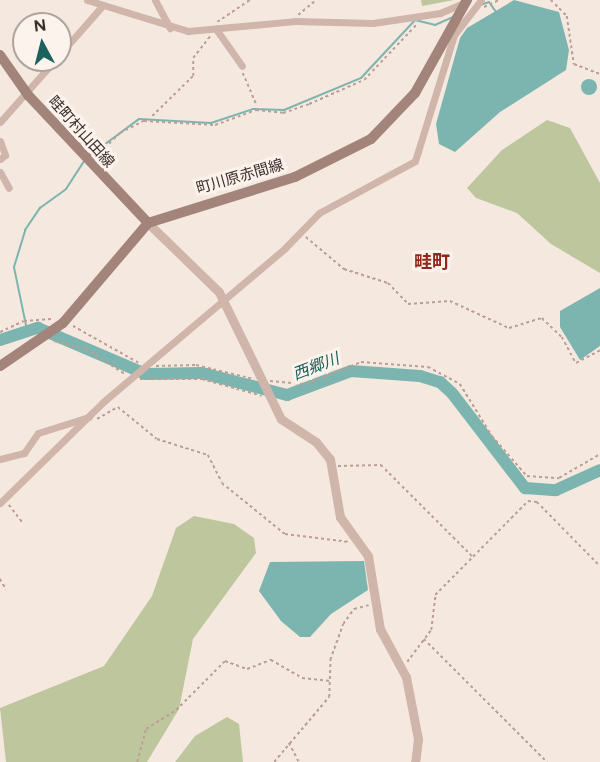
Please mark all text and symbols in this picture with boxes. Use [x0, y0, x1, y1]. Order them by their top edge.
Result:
north arrow [12, 12, 72, 72]
text: N [33, 15, 47, 36]
street label: 畦町村山田線 [44, 93, 118, 171]
street label: 町川原赤間線 [194, 156, 286, 198]
district label: 畦町 [414, 251, 450, 273]
water label: 西郷川 [290, 349, 342, 385]

